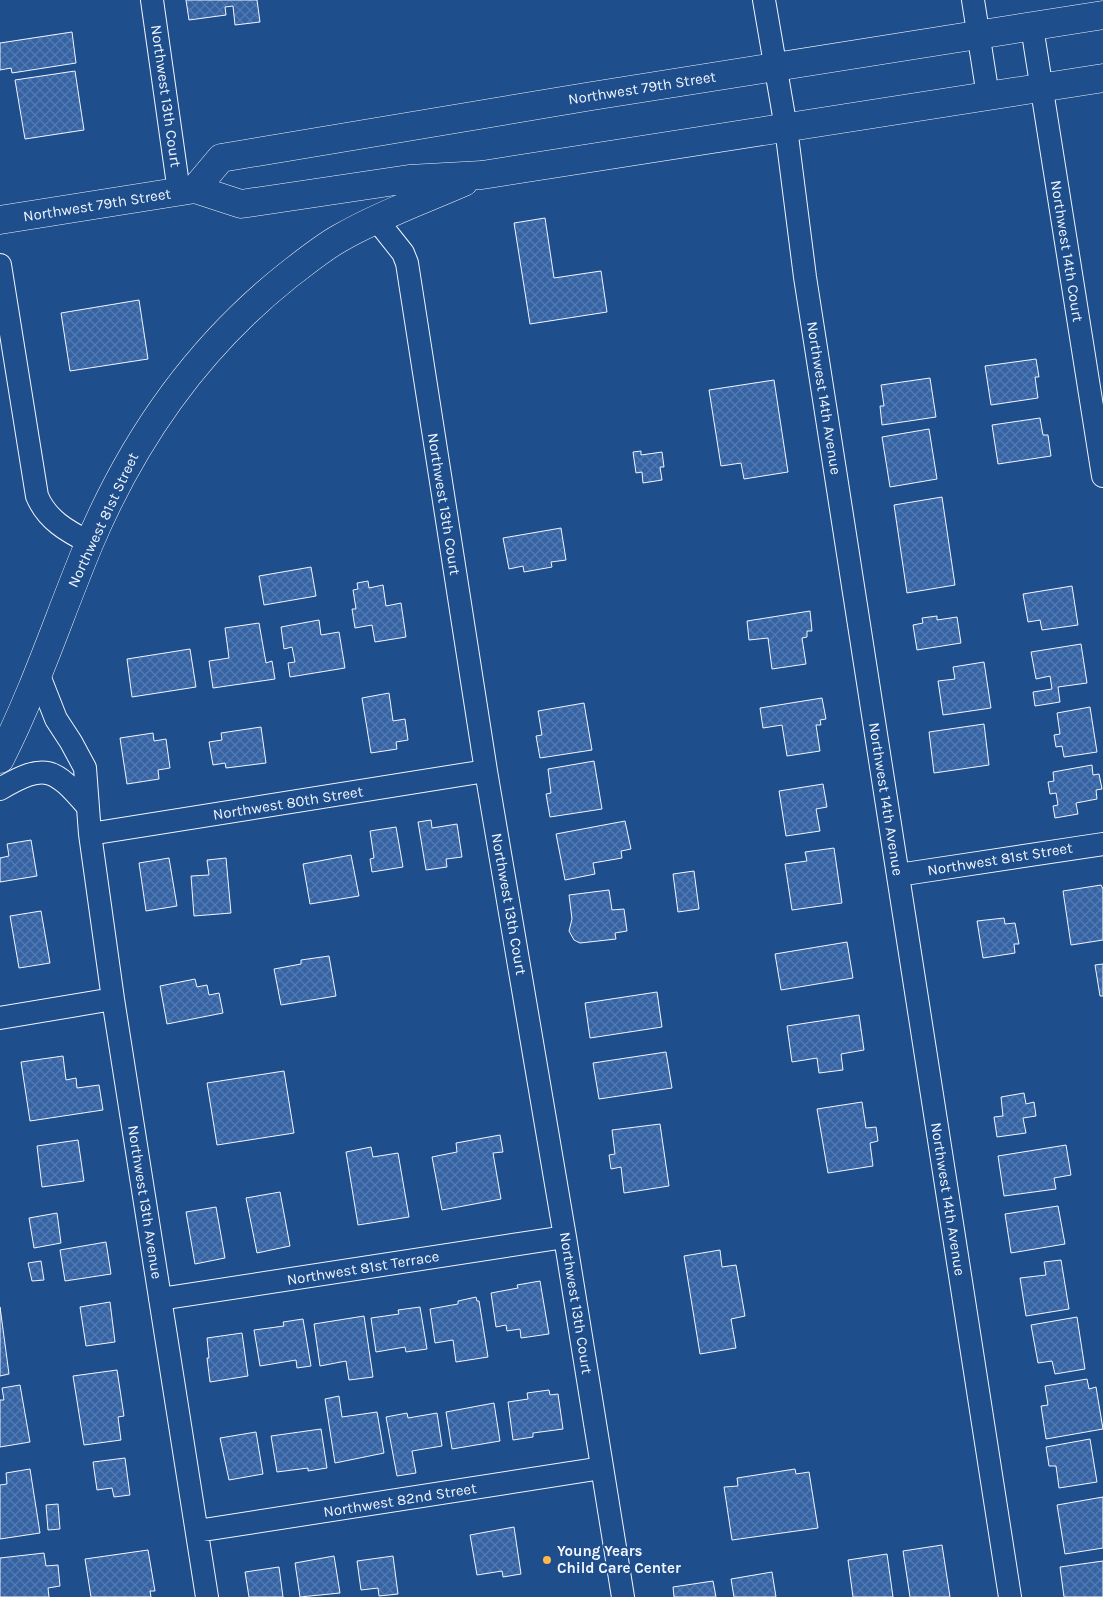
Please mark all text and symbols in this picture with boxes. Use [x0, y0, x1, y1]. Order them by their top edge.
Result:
street label: Northwest 13th Court [147, 24, 185, 169]
street label: Northwest 79th Street [567, 67, 718, 109]
street label: Northwest 14th Court [1047, 179, 1087, 324]
street label: Northwest 79th Street [22, 184, 173, 226]
street label: Northwest 14th Avenue [803, 320, 845, 476]
street label: Northwest 13th Court [424, 432, 464, 577]
street label: Northwest 81st Street [64, 449, 142, 590]
street label: Northwest 14th Avenue [865, 721, 907, 877]
street label: Northwest 80th Street [212, 782, 365, 824]
street label: Northwest 13th Court [488, 832, 530, 977]
street label: Northwest 81st Street [926, 839, 1074, 879]
street label: Northwest 14th Avenue [927, 1121, 969, 1277]
street label: Northwest 13th Avenue [124, 1124, 166, 1280]
street label: Northwest 13th Court [556, 1231, 596, 1376]
street label: Northwest 81st Terrace [285, 1247, 441, 1289]
street label: Northwest 82nd Street [322, 1479, 478, 1521]
place label: Young Years Child Care Center [557, 1542, 681, 1577]
marker: Young Years Child Care Center [541, 1554, 553, 1566]

